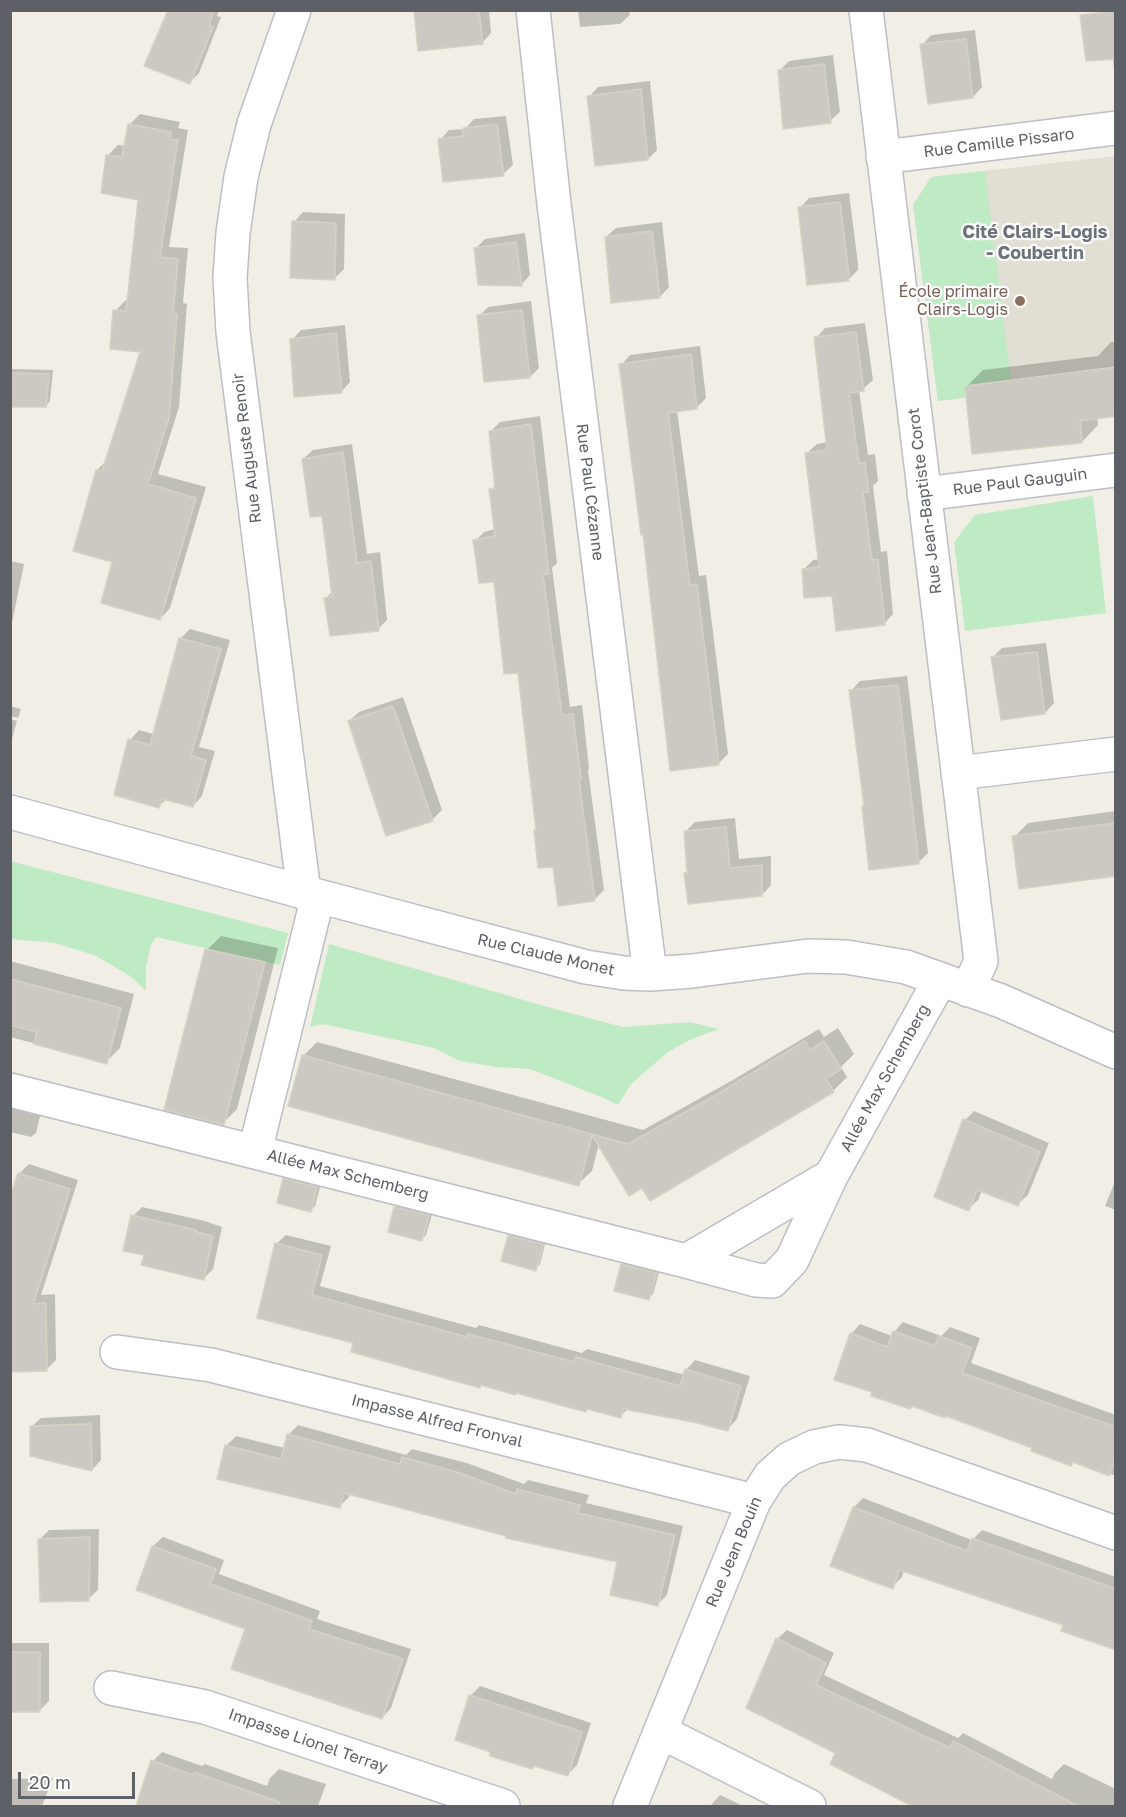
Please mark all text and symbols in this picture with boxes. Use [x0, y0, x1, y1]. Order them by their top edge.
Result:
street label: Rue Camille Pissaro [923, 124, 1075, 162]
district label: Cité Clairs-Logis - Coubertin [962, 221, 1108, 264]
place label: École primaire Clairs-Logis [899, 282, 1008, 320]
marker: École primaire Clairs-Logis [1013, 294, 1027, 308]
street label: Rue Auguste Renoir [228, 372, 266, 524]
street label: Rue Jean-Baptiste Corot [904, 407, 946, 595]
street label: Rue Paul Cézanne [572, 422, 608, 562]
street label: Rue Paul Gauguin [952, 464, 1088, 500]
street label: Rue Claude Monet [476, 930, 616, 980]
street label: Allée Max Schemberg [836, 1001, 934, 1155]
street label: Allée Max Schemberg [265, 1146, 431, 1204]
street label: Impasse Alfred Fronval [349, 1390, 525, 1452]
street label: Rue Jean Bouin [702, 1494, 766, 1610]
street label: Impasse Lionel Terray [226, 1705, 390, 1777]
scale bar [21, 1760, 138, 1798]
text: 20 m [29, 1771, 71, 1793]

